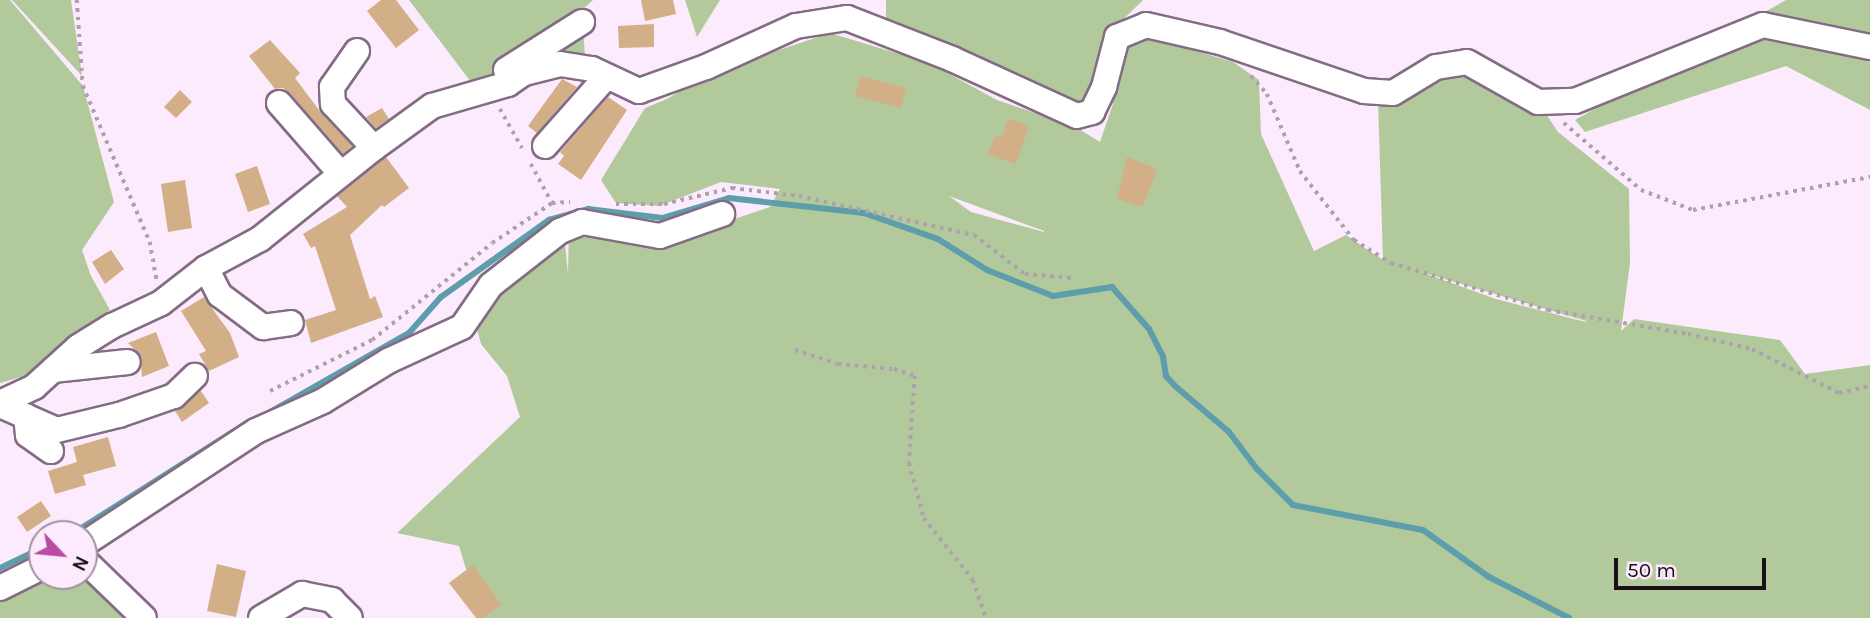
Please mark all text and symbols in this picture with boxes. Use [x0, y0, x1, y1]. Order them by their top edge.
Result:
north arrow [28, 520, 98, 590]
scale bar [1618, 544, 1770, 588]
text: N [67, 552, 93, 574]
text: 50 m [1627, 558, 1676, 582]

